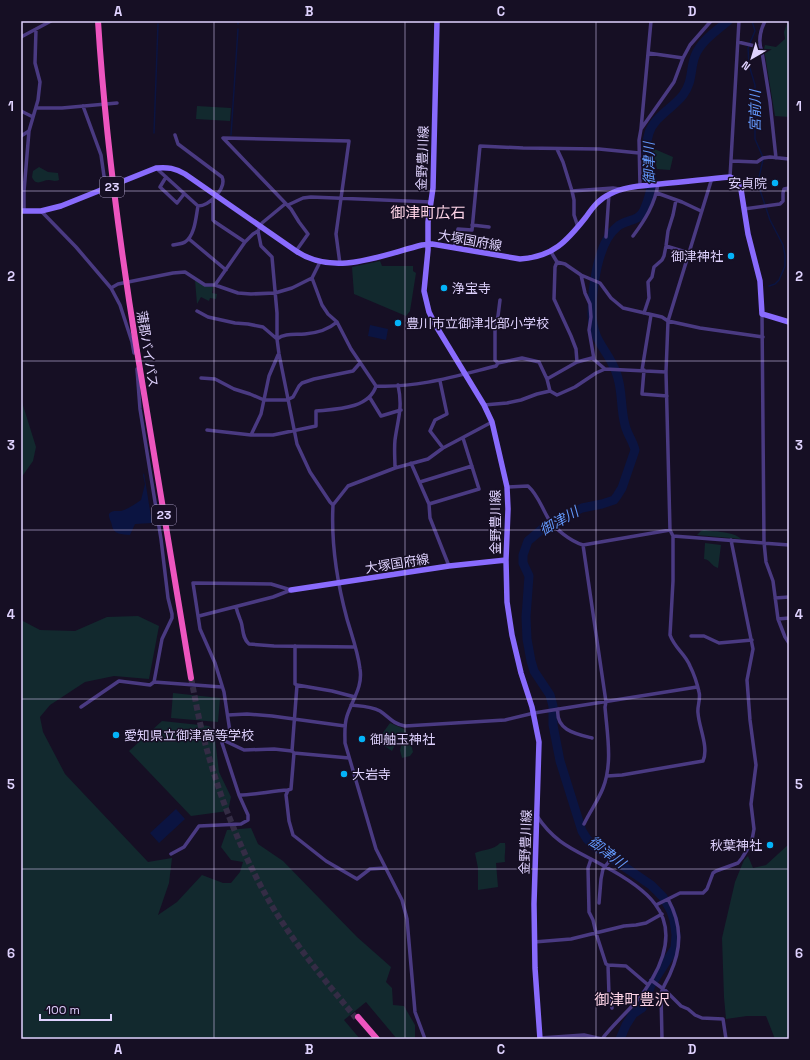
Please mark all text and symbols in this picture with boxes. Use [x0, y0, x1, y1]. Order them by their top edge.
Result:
text: A [114, 3, 123, 20]
text: B [305, 3, 314, 20]
text: C [497, 3, 505, 20]
text: D [688, 3, 697, 20]
north arrow [732, 38, 772, 78]
text: N [739, 58, 753, 74]
water label: 宮前川 [746, 88, 764, 132]
text: 1 [8, 98, 14, 115]
text: 1 [796, 98, 802, 115]
street label: 金野豊川線 [413, 125, 432, 191]
water label: 御津川 [640, 140, 658, 184]
place label: 安貞院 [728, 175, 767, 192]
road number: 23 [100, 177, 124, 197]
marker: 安貞院 [770, 178, 780, 188]
district label: 御津町広石 [390, 203, 466, 222]
street label: 大塚国府線 [436, 226, 503, 255]
place label: 御津神社 [671, 248, 723, 265]
marker: 御津神社 [726, 251, 736, 261]
text: 2 [7, 268, 15, 285]
text: 2 [795, 268, 803, 285]
place label: 浄宝寺 [452, 280, 491, 297]
marker: 浄宝寺 [439, 283, 449, 293]
street label: 蒲郡バイパス [133, 309, 162, 389]
place label: 豊川市立御津北部小学校 [406, 315, 549, 332]
marker: 豊川市立御津北部小学校 [393, 318, 403, 328]
text: 3 [7, 437, 15, 454]
text: 3 [795, 437, 803, 454]
street label: 金野豊川線 [487, 489, 504, 555]
water label: 御津川 [536, 502, 583, 539]
road number: 23 [152, 505, 176, 525]
street label: 大塚国府線 [364, 550, 431, 577]
text: 4 [7, 606, 15, 623]
text: 4 [795, 606, 803, 623]
place label: 愛知県立御津高等学校 [124, 727, 254, 744]
marker: 愛知県立御津高等学校 [111, 730, 121, 740]
place label: 御舳玉神社 [370, 731, 435, 748]
marker: 御舳玉神社 [357, 734, 367, 744]
place label: 大岩寺 [352, 766, 391, 783]
marker: 大岩寺 [339, 769, 349, 779]
text: 5 [7, 776, 15, 793]
text: 5 [795, 776, 803, 793]
street label: 金野豊川線 [516, 809, 535, 875]
water label: 御津川 [585, 832, 631, 873]
place label: 秋葉神社 [710, 837, 762, 854]
marker: 秋葉神社 [765, 840, 775, 850]
text: 6 [7, 945, 15, 962]
text: 6 [795, 945, 803, 962]
district label: 御津町豊沢 [594, 990, 670, 1009]
scale bar [40, 996, 111, 1022]
text: 100 m [46, 1002, 80, 1018]
text: A [114, 1041, 123, 1058]
text: B [305, 1041, 314, 1058]
text: C [497, 1041, 505, 1058]
text: D [688, 1041, 697, 1058]

